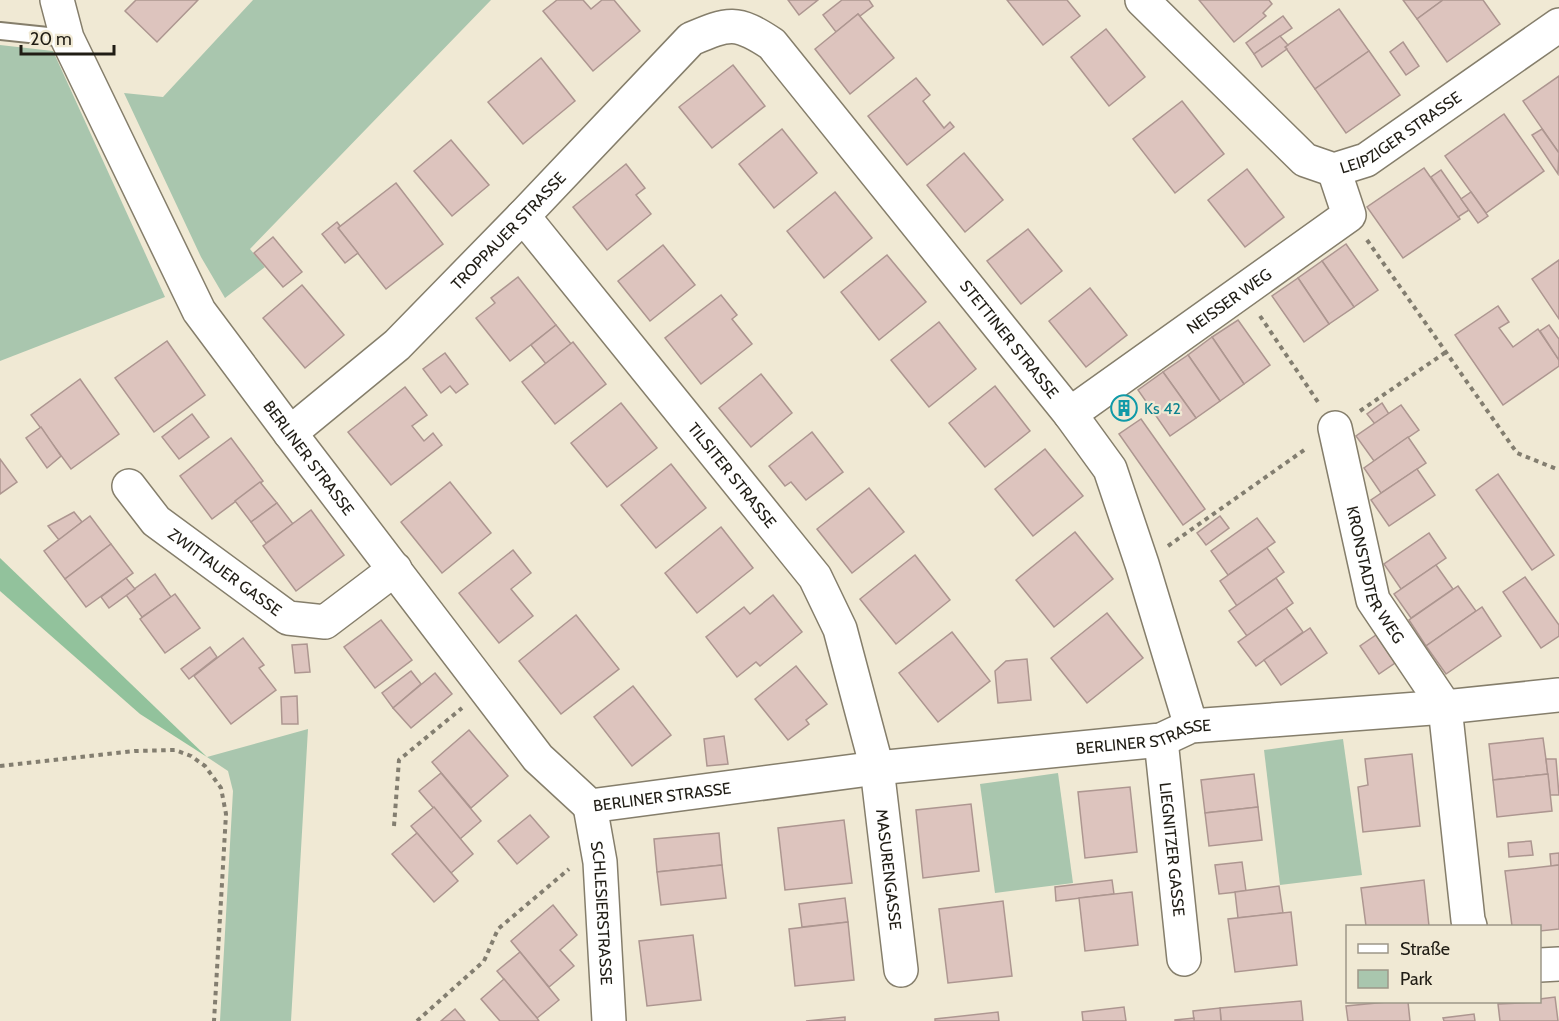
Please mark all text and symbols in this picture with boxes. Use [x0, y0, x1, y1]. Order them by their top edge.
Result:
scale bar [21, 18, 114, 56]
text: 20 m [30, 28, 72, 50]
street label: LEIPZIGER STRASSE [1338, 87, 1465, 178]
street label: TROPPAUER STRASSE [447, 168, 570, 294]
street label: NEISSER WEG [1183, 264, 1275, 338]
street label: STETTINER STRASSE [956, 276, 1063, 402]
building icon: Ks 42 [1109, 393, 1139, 423]
street label: BERLINER STRASSE [259, 397, 358, 519]
place label: Ks 42 [1144, 399, 1181, 418]
street label: TILSITER STRASSE [684, 419, 780, 532]
street label: KRONSTADTER WEG [1343, 504, 1408, 647]
street label: ZWITTAUER GASSE [165, 524, 285, 620]
street label: BERLINER STRASSE [1075, 716, 1212, 758]
street label: BERLINER STRASSE [592, 778, 732, 815]
street label: LIEGNITZER GASSE [1156, 782, 1188, 918]
street label: MASURENGASSE [872, 808, 905, 931]
street label: SCHLESIERSTRASSE [586, 840, 616, 986]
legend [1346, 925, 1541, 1003]
text: Straße [1400, 938, 1450, 960]
text: Park [1400, 968, 1433, 990]

